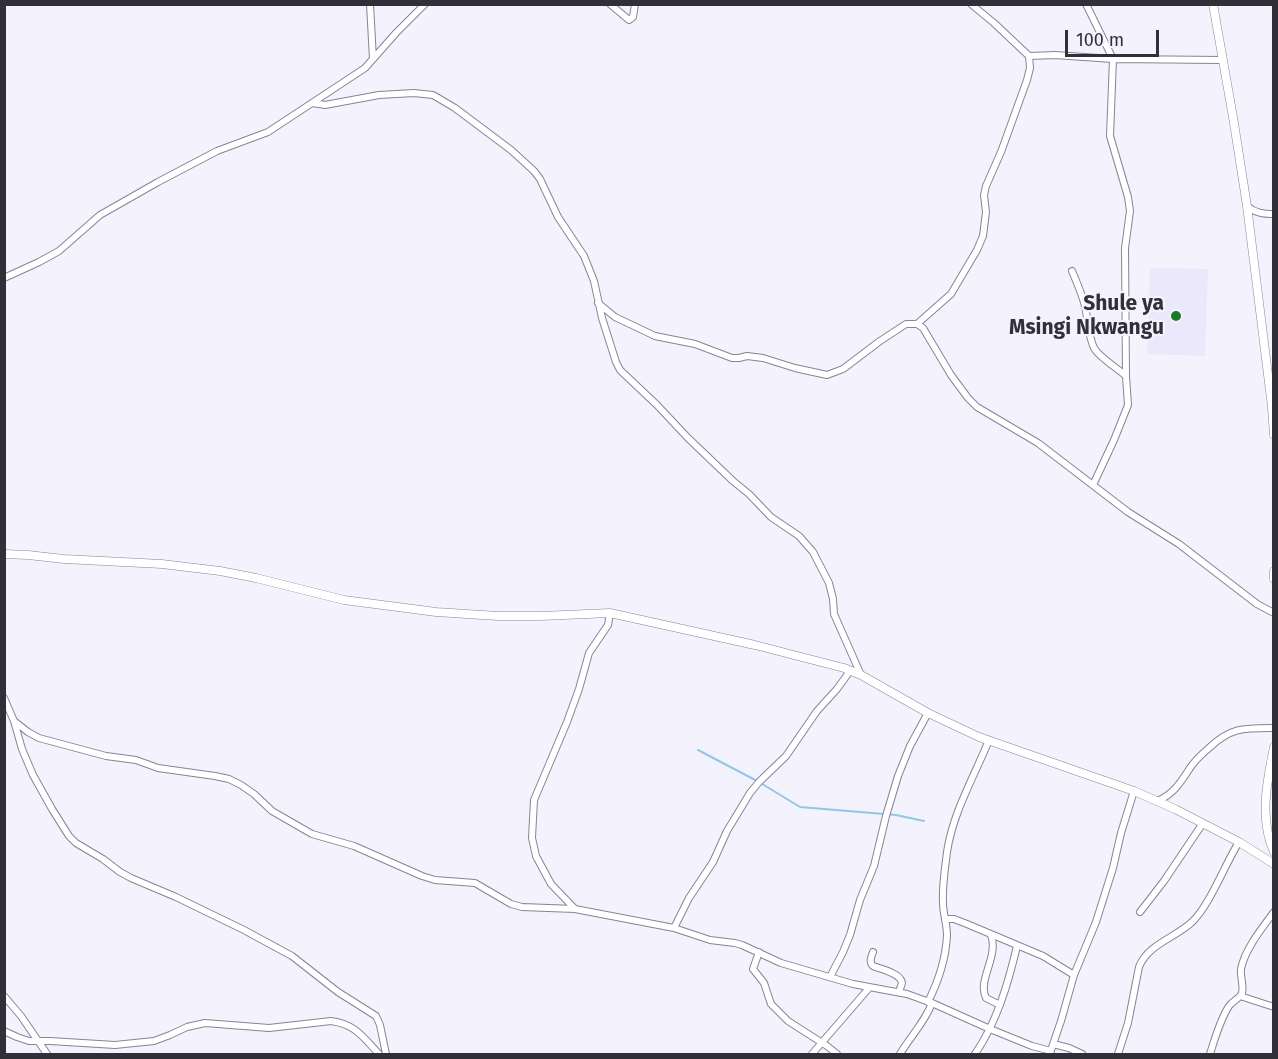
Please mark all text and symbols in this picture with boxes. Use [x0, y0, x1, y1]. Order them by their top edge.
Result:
scale bar [1068, 18, 1162, 56]
text: 100 m [1076, 29, 1124, 51]
place label: Shule ya Msingi Nkwangu [1009, 291, 1164, 341]
marker: Shule ya Msingi Nkwangu [1169, 309, 1183, 323]

